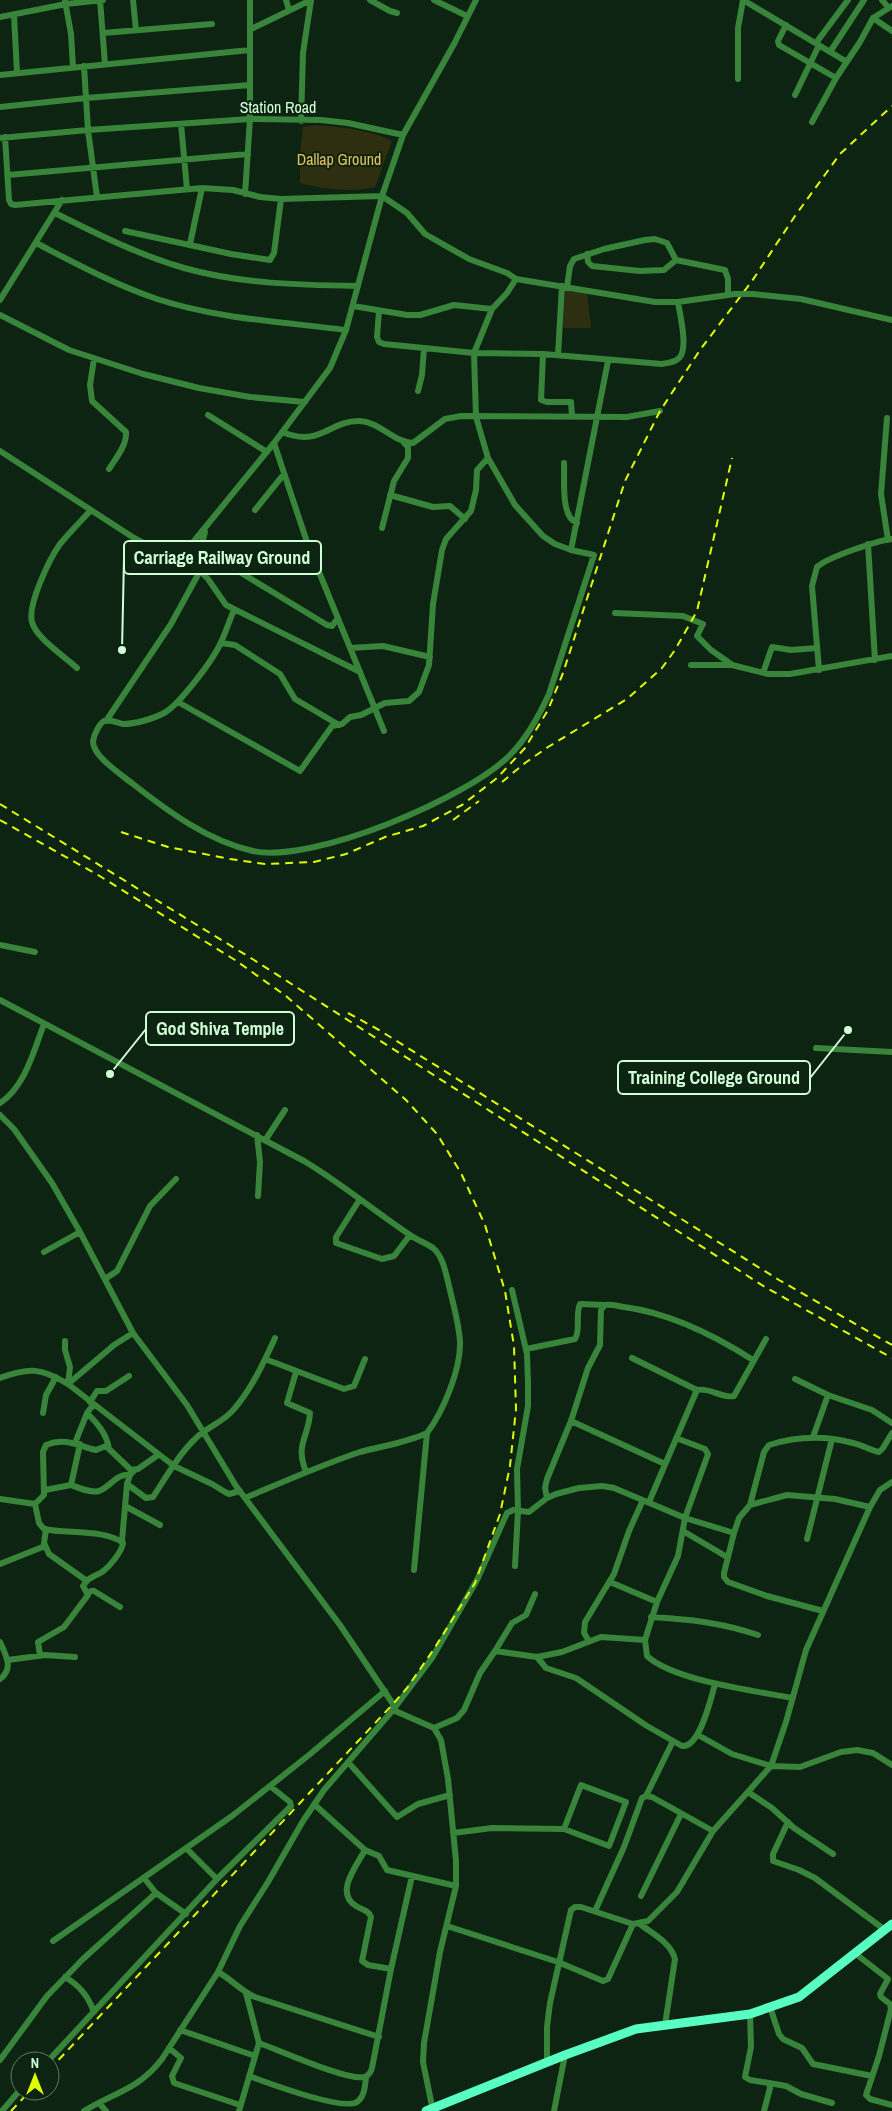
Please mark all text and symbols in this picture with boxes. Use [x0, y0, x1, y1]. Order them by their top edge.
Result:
street label: Station Road [240, 96, 316, 118]
park label: Dallap Ground [297, 148, 381, 170]
callout: Carriage Railway Ground [124, 541, 321, 574]
text: Carriage Railway Ground [134, 545, 310, 570]
callout: God Shiva Temple [146, 1012, 294, 1045]
text: God Shiva Temple [156, 1016, 284, 1041]
callout: Training College Ground [618, 1061, 810, 1094]
text: Training College Ground [628, 1065, 800, 1090]
north arrow [10, 2051, 60, 2101]
text: N [31, 2054, 39, 2072]

